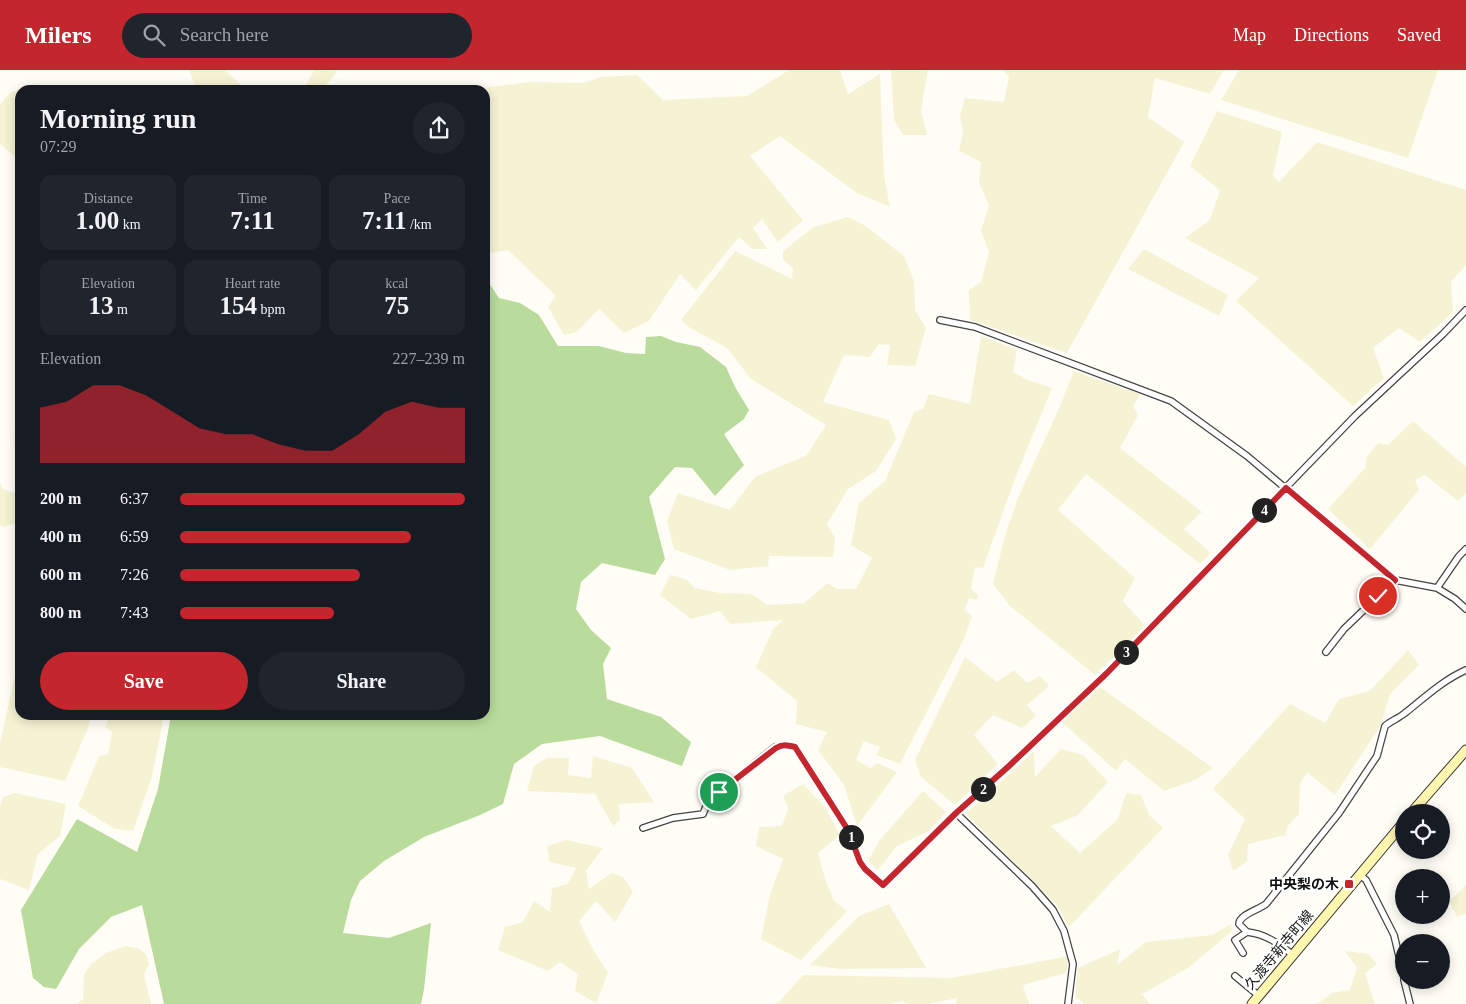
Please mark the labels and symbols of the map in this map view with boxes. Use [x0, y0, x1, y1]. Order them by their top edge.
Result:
pin: 4 [1252, 498, 1276, 522]
pin [1357, 575, 1399, 617]
pin: 3 [1114, 640, 1138, 664]
pin [698, 771, 740, 813]
pin: 2 [970, 776, 996, 802]
pin: 1 [838, 824, 864, 850]
place label: 中央梨の木 [1269, 877, 1339, 892]
marker: 中央梨の木 [1343, 878, 1355, 890]
street label: 久渡寺新寺町線 [1242, 908, 1316, 992]

